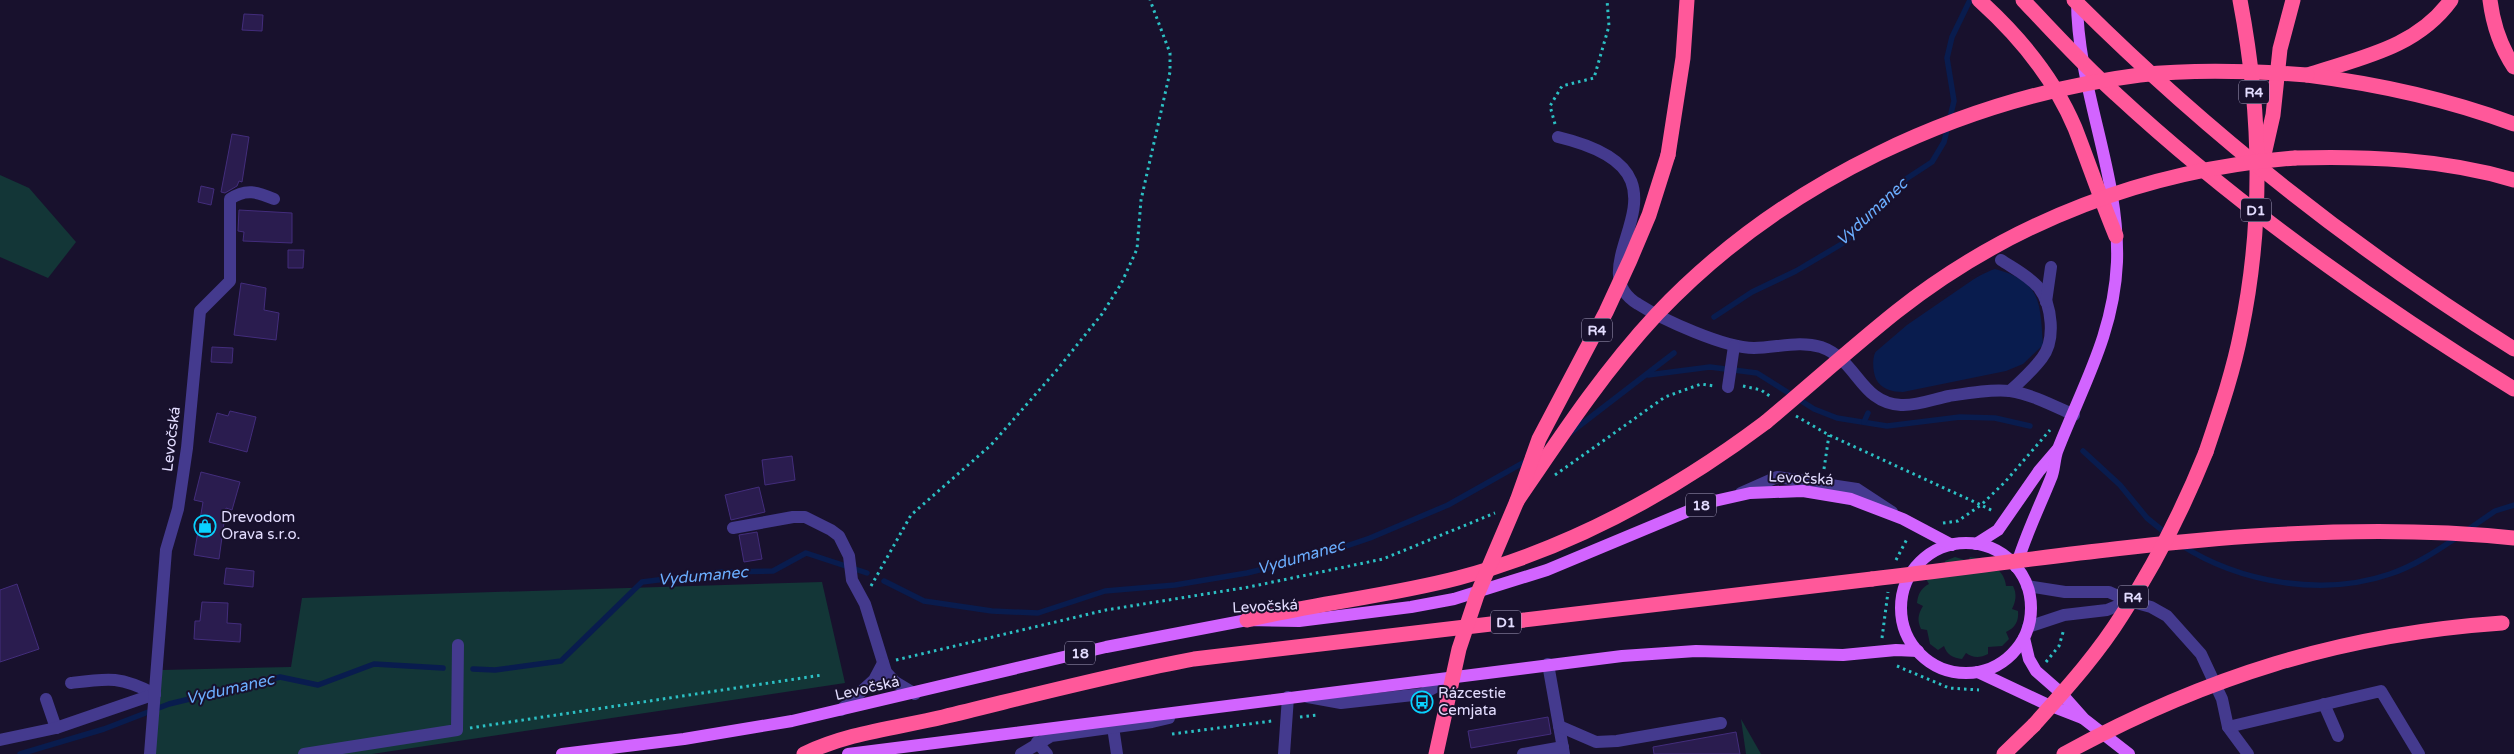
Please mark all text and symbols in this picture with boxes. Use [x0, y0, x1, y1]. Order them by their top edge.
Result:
road number: R4 [2239, 80, 2269, 104]
water label: Vydumanec [1832, 173, 1913, 250]
road number: D1 [2241, 198, 2271, 222]
road number: R4 [1582, 318, 1612, 342]
street label: Levočská [158, 405, 184, 473]
street label: Levočská [1768, 467, 1834, 489]
road number: 18 [1686, 494, 1716, 516]
place label: Drevodom Orava s.r.o. [221, 508, 300, 543]
shop icon: Drevodom Orava s.r.o. [193, 514, 217, 538]
water label: Vydumanec [1255, 535, 1348, 579]
water label: Vydumanec [657, 562, 750, 590]
road number: R4 [2118, 586, 2148, 608]
street label: Levočská [1232, 595, 1298, 617]
road number: D1 [1491, 610, 1521, 634]
road number: 18 [1065, 641, 1095, 664]
water label: Vydumanec [184, 669, 278, 709]
street label: Levočská [833, 672, 901, 704]
place label: Rázcestie Cemjata [1438, 684, 1506, 719]
bus stop icon: Rázcestie Cemjata [1410, 690, 1434, 714]

